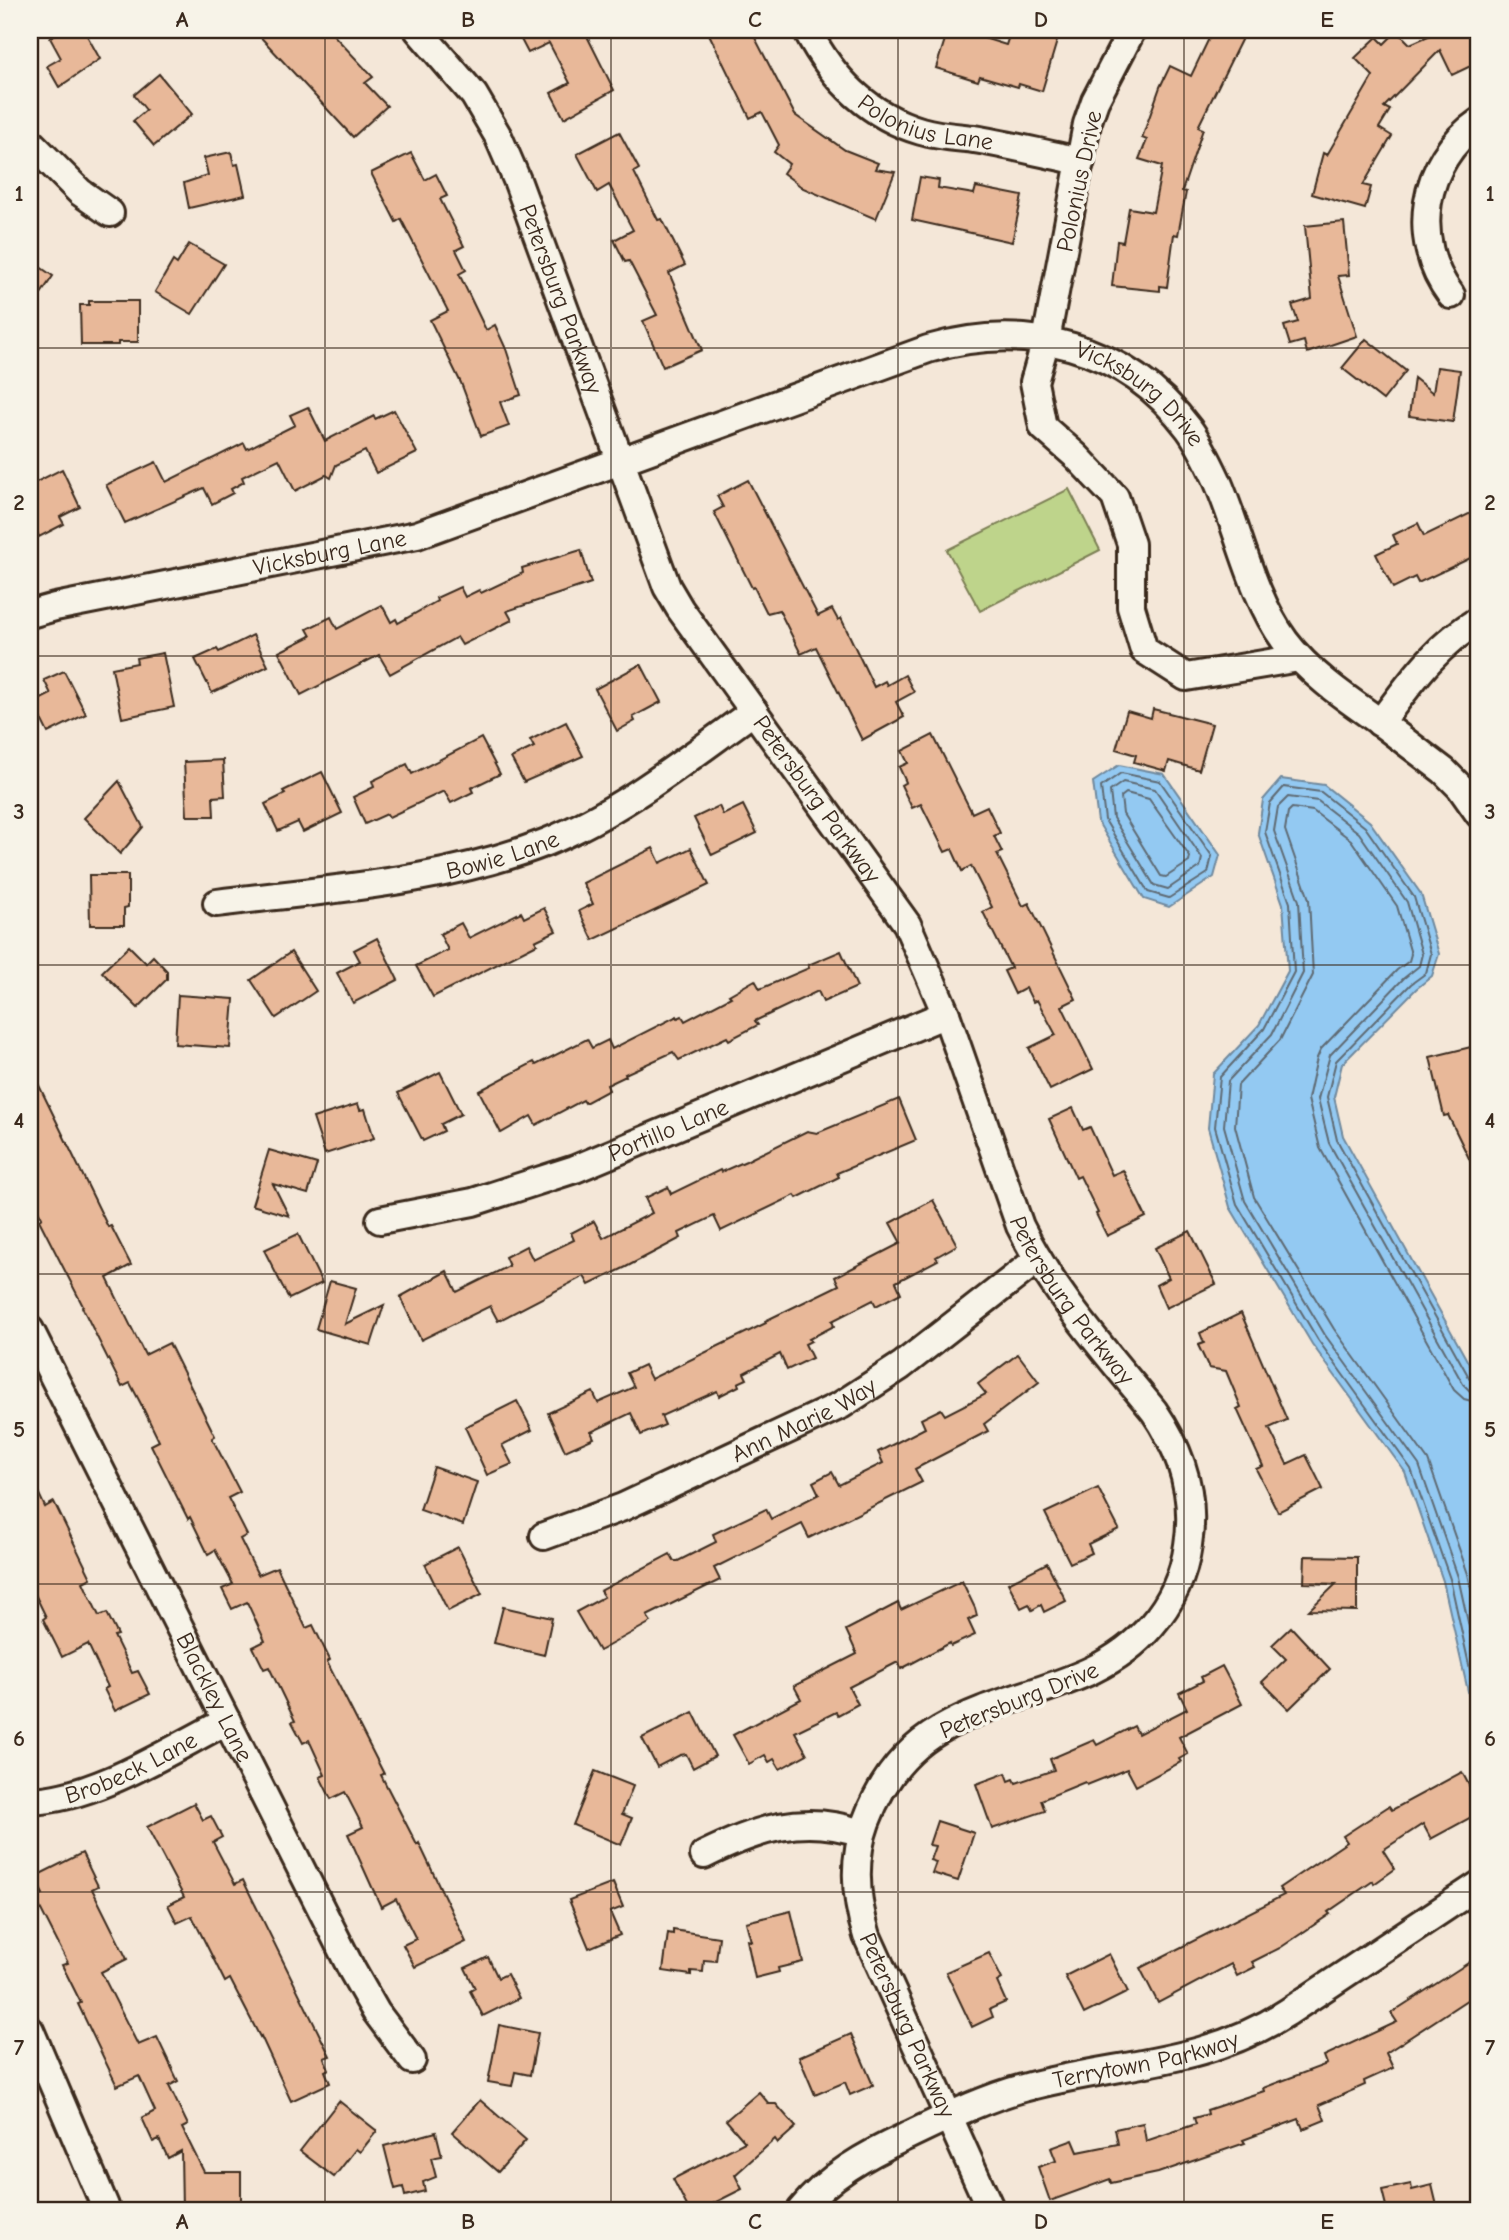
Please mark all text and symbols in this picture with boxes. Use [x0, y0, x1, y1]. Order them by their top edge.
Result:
text: A [176, 6, 189, 33]
text: B [461, 6, 475, 33]
text: C [748, 6, 762, 33]
text: D [1034, 6, 1048, 33]
text: E [1320, 6, 1334, 33]
street label: Polonius Lane [852, 88, 996, 156]
street label: Polonius Drive [1050, 108, 1108, 254]
text: 1 [14, 180, 24, 207]
text: 1 [1485, 180, 1495, 207]
street label: Petersburg Parkway [513, 200, 609, 398]
street label: Vicksburg Drive [1072, 335, 1211, 451]
text: 2 [13, 489, 25, 516]
text: 2 [1484, 489, 1496, 516]
street label: Vicksburg Lane [251, 523, 409, 581]
street label: Petersburg Parkway [747, 710, 887, 889]
text: 3 [13, 798, 25, 825]
text: 3 [1484, 798, 1496, 825]
street label: Bowie Lane [443, 825, 563, 885]
street label: Portillo Lane [604, 1093, 733, 1168]
text: 4 [14, 1107, 25, 1134]
text: 4 [1485, 1107, 1496, 1134]
street label: Petersburg Parkway [1004, 1213, 1140, 1390]
street label: Ann Marie Way [727, 1372, 882, 1468]
text: 5 [13, 1416, 25, 1443]
text: 5 [1484, 1416, 1496, 1443]
street label: Blackley Lane [171, 1628, 259, 1766]
street label: Petersburg Drive [936, 1655, 1102, 1745]
text: 6 [13, 1725, 25, 1752]
text: 6 [1484, 1725, 1496, 1752]
street label: Brobeck Lane [62, 1726, 202, 1809]
street label: Petersburg Parkway [853, 1929, 962, 2122]
street label: Terrytown Parkway [1050, 2025, 1243, 2094]
text: 7 [14, 2034, 25, 2061]
text: 7 [1485, 2034, 1496, 2061]
text: A [176, 2208, 189, 2235]
text: B [461, 2208, 475, 2235]
text: C [748, 2208, 762, 2235]
text: D [1034, 2208, 1048, 2235]
text: E [1320, 2208, 1334, 2235]

